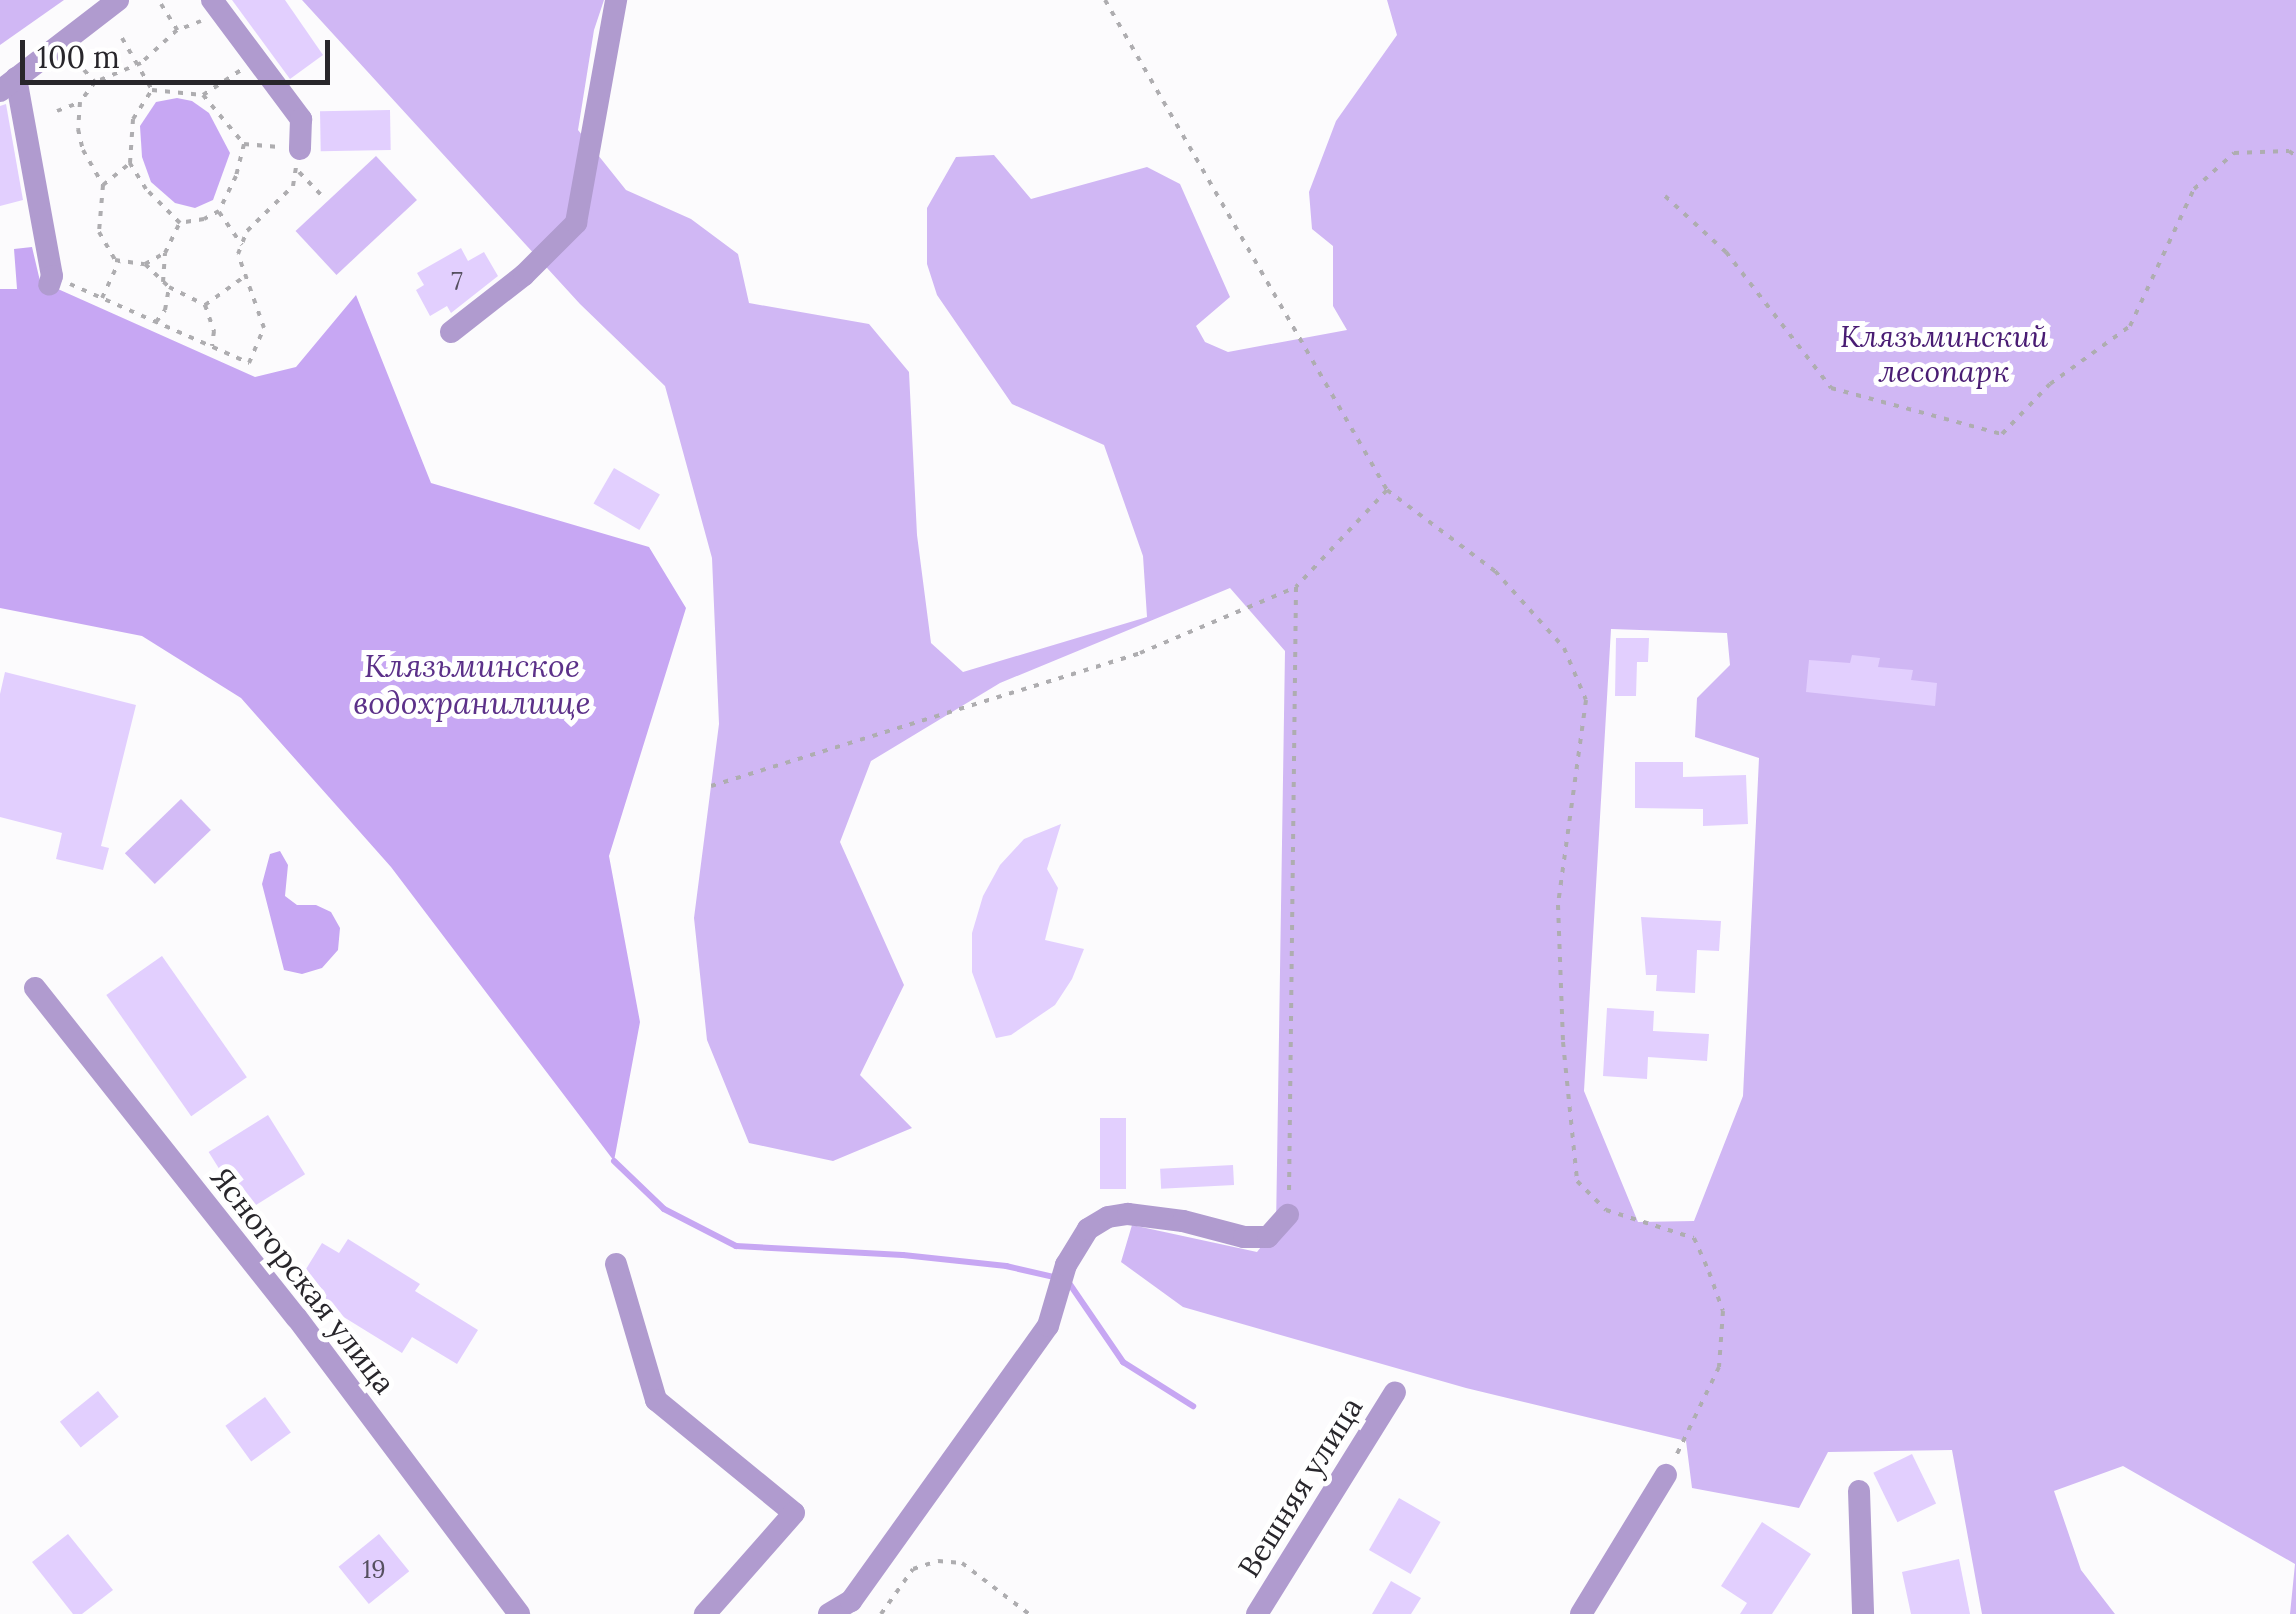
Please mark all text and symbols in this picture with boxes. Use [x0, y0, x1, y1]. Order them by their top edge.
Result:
scale bar [25, 20, 335, 82]
text: 100 m [37, 38, 120, 76]
house number: 7 [451, 266, 463, 296]
park label: Клязьминский лесопарк [1840, 318, 2048, 388]
water label: Клязьминское водохранилище [353, 648, 591, 723]
street label: Ясногорская улица [203, 1159, 403, 1401]
street label: Вешняя улица [1230, 1390, 1370, 1584]
house number: 19 [362, 1554, 386, 1584]

